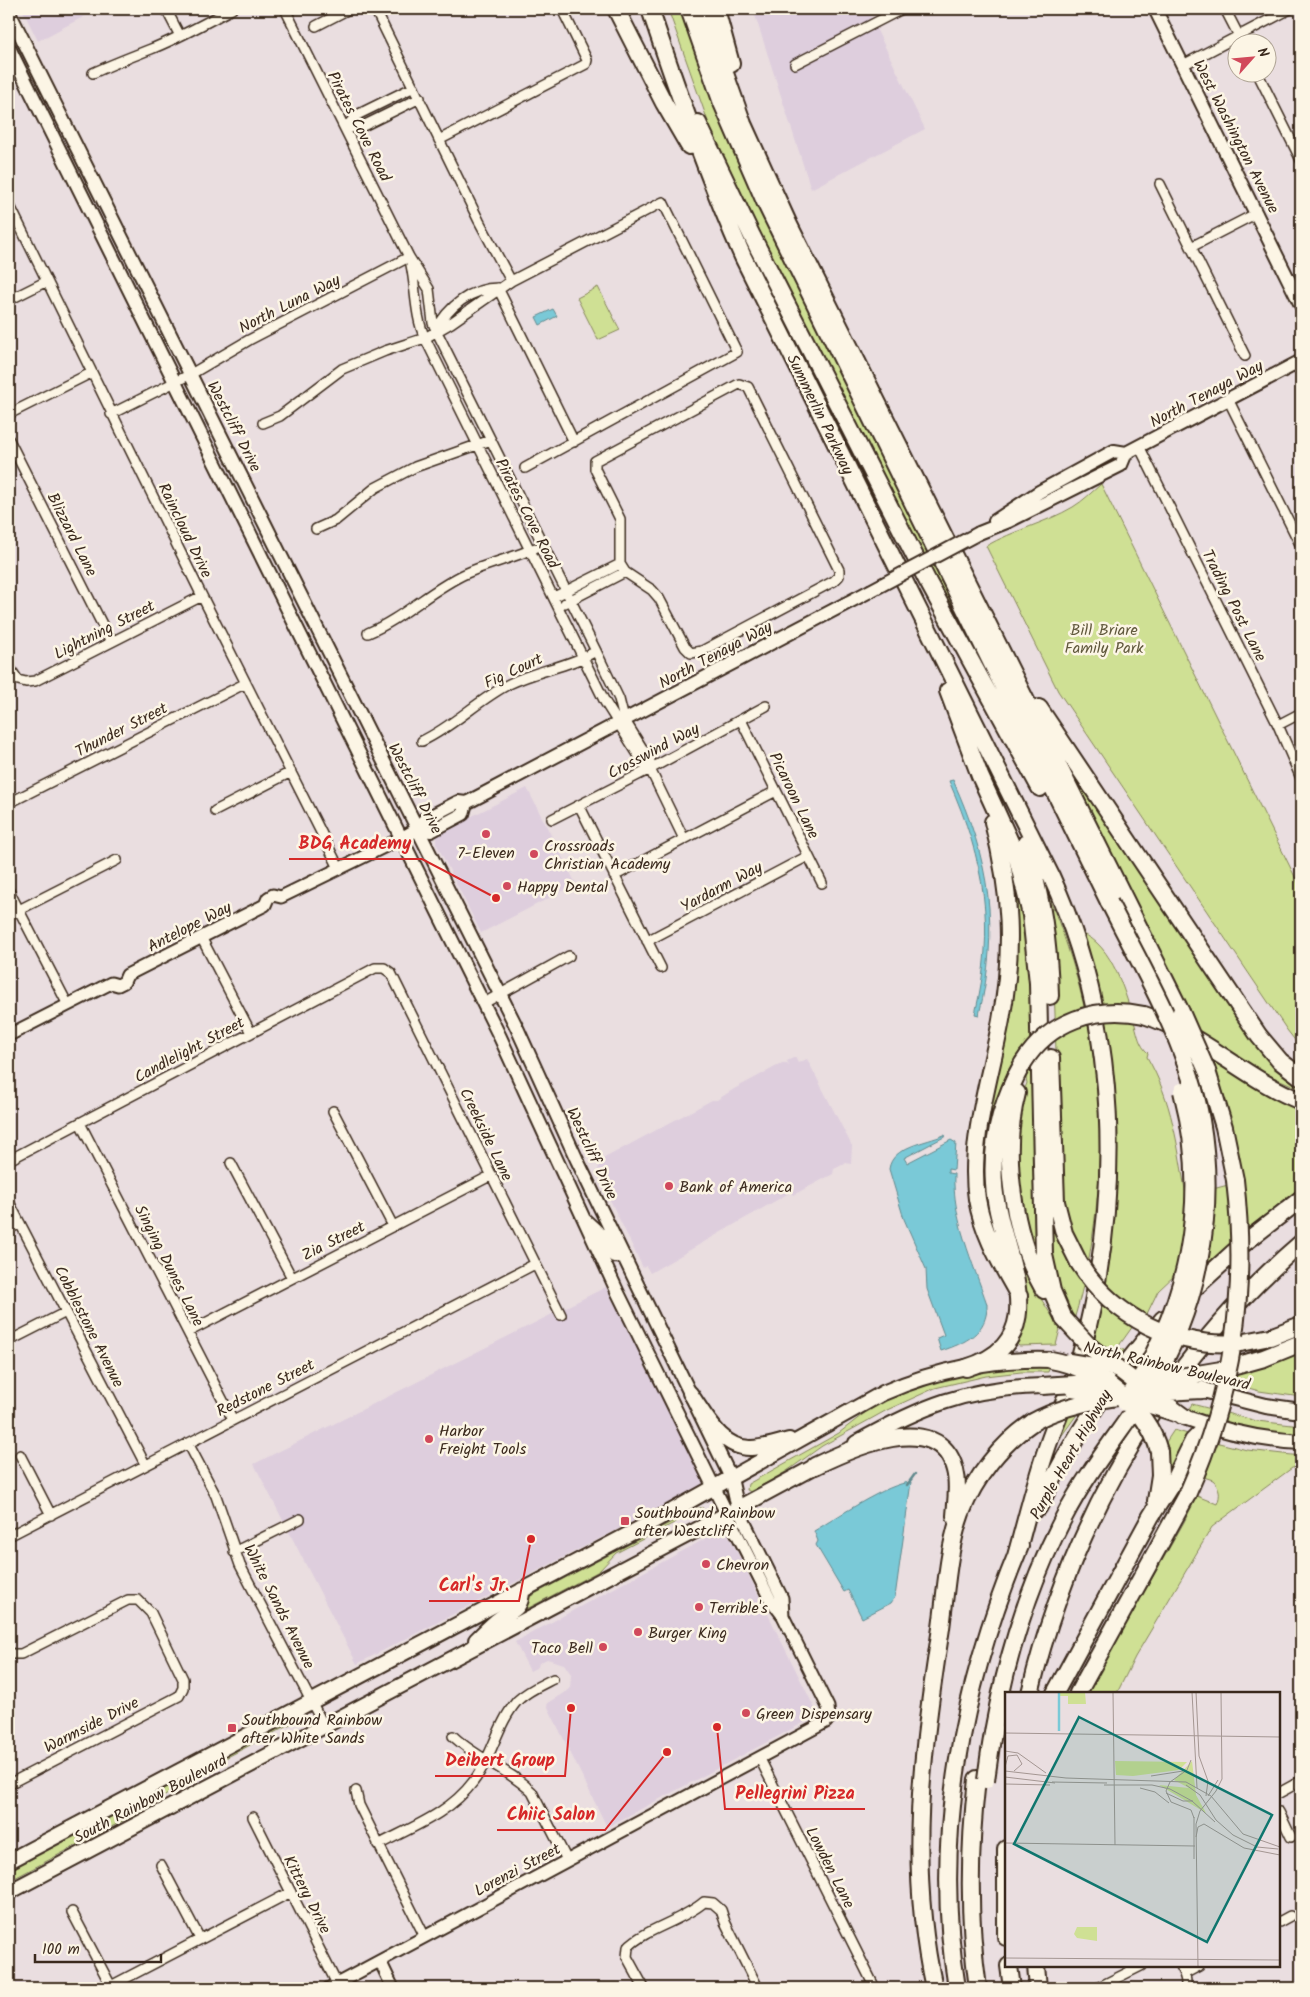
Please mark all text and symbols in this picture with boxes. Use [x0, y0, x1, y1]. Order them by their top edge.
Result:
north arrow [1228, 32, 1278, 82]
text: N [1251, 44, 1275, 62]
street label: West Washington Avenue [1186, 55, 1285, 218]
street label: Pirates Cove Road [320, 67, 398, 187]
street label: North Luna Way [235, 268, 345, 341]
street label: Summerlin Parkway [780, 350, 860, 480]
street label: North Tenaya Way [1146, 354, 1268, 435]
street label: Westcliff Drive [200, 377, 267, 477]
street label: Pirates Cove Road [488, 454, 566, 574]
street label: Raincloud Drive [151, 479, 218, 582]
street label: Blizzard Lane [40, 488, 103, 581]
street label: Trading Post Lane [1195, 545, 1273, 666]
street label: Lightning Street [50, 594, 160, 667]
street label: North Tenaya Way [655, 615, 777, 696]
park label: Bill Briare Family Park [1064, 618, 1144, 661]
street label: Fig Court [480, 647, 548, 696]
street label: Thunder Street [71, 696, 173, 764]
street label: Crosswind Way [603, 716, 704, 786]
street label: Westcliff Drive [381, 739, 448, 839]
street label: Picaroon Lane [762, 748, 825, 843]
callout: BDG Academy [289, 826, 422, 859]
marker: 7-Eleven [480, 828, 492, 840]
text: BDG Academy [299, 830, 412, 859]
place label: Crossroads Christian Academy [544, 834, 671, 877]
place label: 7-Eleven [457, 841, 515, 866]
marker: Crossroads Christian Academy [528, 848, 540, 860]
street label: Yardarm Way [676, 855, 767, 919]
place label: Happy Dental [517, 875, 608, 900]
marker: Happy Dental [501, 880, 513, 892]
street label: Antelope Way [143, 895, 237, 959]
street label: Candlelight Street [130, 1010, 250, 1090]
street label: Creekside Lane [452, 1084, 519, 1186]
street label: Westcliff Drive [559, 1103, 624, 1204]
place label: Bank of America [679, 1175, 792, 1200]
marker: Bank of America [663, 1180, 675, 1192]
street label: Singing Dunes Lane [127, 1200, 210, 1331]
street label: Zia Street [298, 1214, 370, 1268]
street label: Cobblestone Avenue [47, 1261, 130, 1392]
street label: North Rainbow Boulevard [1081, 1335, 1253, 1398]
street label: Redstone Street [212, 1352, 320, 1424]
street label: Purple Heart Highway [1024, 1385, 1119, 1525]
place label: Harbor Freight Tools [439, 1419, 526, 1462]
marker: Harbor Freight Tools [423, 1433, 435, 1445]
place label: Southbound Rainbow after Westcliff [635, 1501, 775, 1544]
marker: Southbound Rainbow after Westcliff [619, 1515, 631, 1527]
street label: White Sands Avenue [236, 1540, 321, 1674]
place label: Chevron [716, 1553, 769, 1578]
marker: Chevron [700, 1558, 712, 1570]
callout: Carl's Jr. [429, 1568, 519, 1601]
text: Carl's Jr. [439, 1572, 509, 1601]
place label: Terrible's [709, 1596, 768, 1621]
marker: Terrible's [693, 1601, 705, 1613]
place label: Burger King [648, 1621, 727, 1646]
marker: Burger King [632, 1626, 644, 1638]
place label: Taco Bell [531, 1636, 593, 1661]
marker: Taco Bell [597, 1641, 609, 1653]
street label: Warmside Drive [40, 1691, 144, 1760]
inset map [1005, 1692, 1280, 1967]
place label: Green Dispensary [756, 1702, 872, 1727]
marker: Green Dispensary [740, 1707, 752, 1719]
place label: Southbound Rainbow after White Sands [242, 1708, 382, 1751]
marker: Southbound Rainbow after White Sands [226, 1722, 238, 1734]
callout: Deibert Group [435, 1743, 565, 1776]
text: Deibert Group [445, 1747, 555, 1776]
street label: South Rainbow Boulevard [70, 1748, 233, 1850]
callout: Pellegrini Pizza [725, 1776, 865, 1809]
text: Pellegrini Pizza [735, 1780, 855, 1809]
callout: Chiic Salon [497, 1797, 605, 1830]
text: Chiic Salon [507, 1801, 595, 1830]
street label: Lowden Lane [798, 1822, 861, 1913]
street label: Lorenzi Street [470, 1837, 566, 1904]
street label: Kittery Drive [276, 1851, 337, 1938]
scale bar [35, 1932, 161, 1964]
text: 100 m [42, 1938, 80, 1962]

